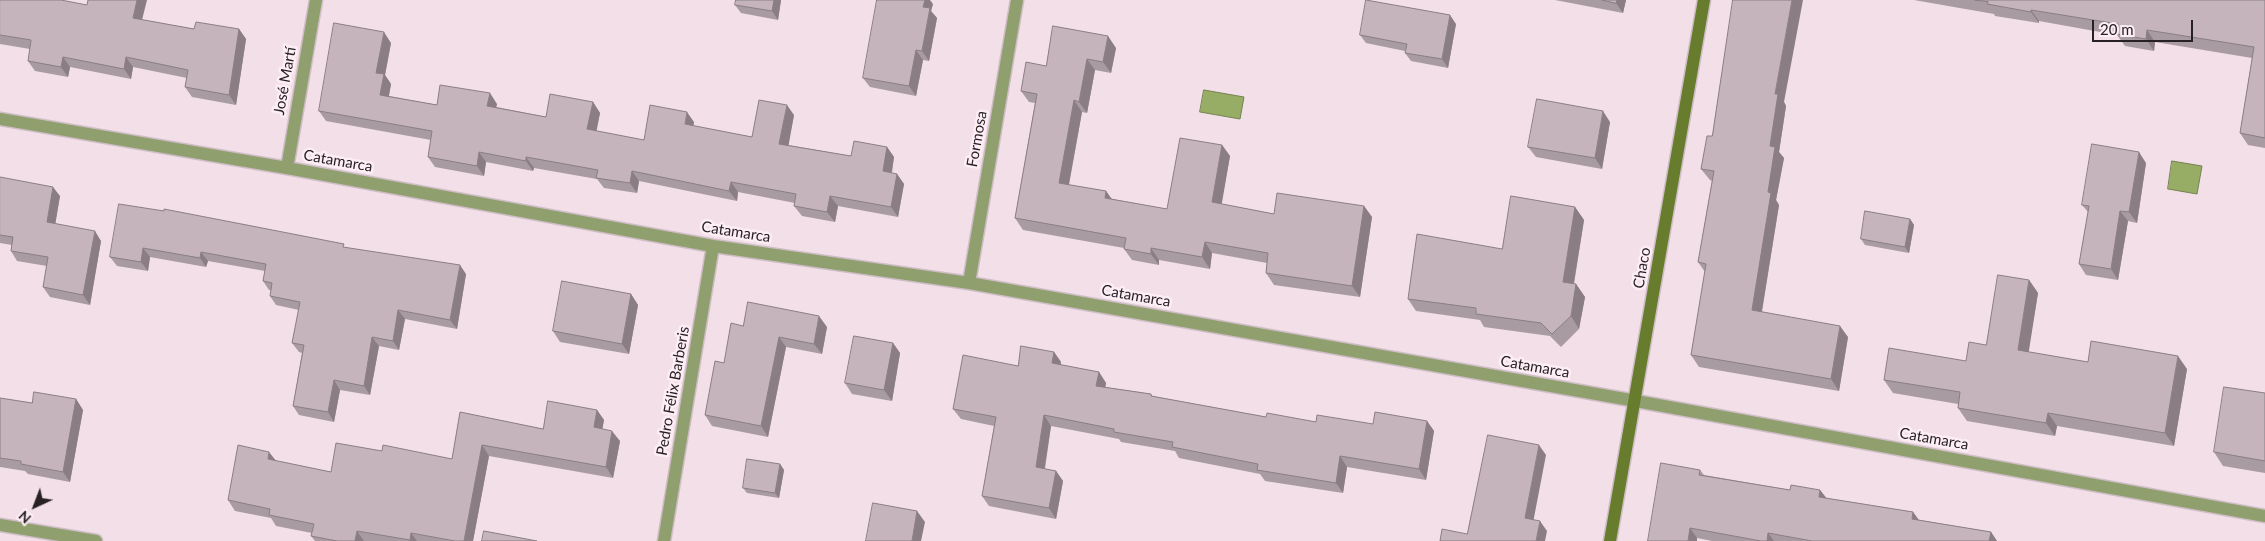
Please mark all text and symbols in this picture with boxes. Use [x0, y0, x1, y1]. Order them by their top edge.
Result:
scale bar [2095, 10, 2196, 42]
text: 20 m [2100, 20, 2134, 38]
street label: José Martí [270, 46, 300, 116]
street label: Formosa [963, 110, 991, 168]
street label: Catamarca [302, 146, 374, 176]
street label: Catamarca [700, 218, 772, 246]
street label: Chaco [1630, 246, 1654, 290]
street label: Catamarca [1100, 281, 1172, 311]
street label: Pedro Félix Barberis [653, 325, 693, 457]
street label: Catamarca [1499, 352, 1571, 382]
street label: Catamarca [1898, 424, 1970, 454]
north arrow [10, 481, 60, 531]
text: N [15, 507, 34, 527]

